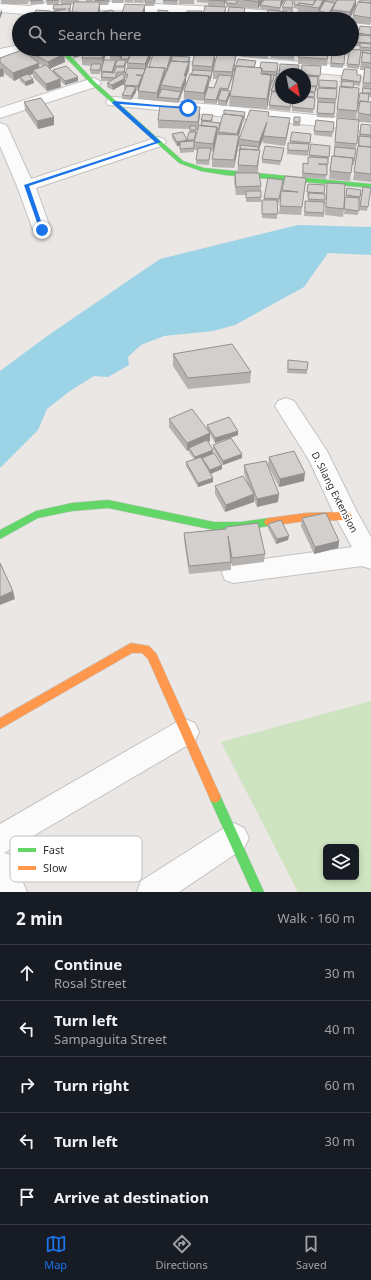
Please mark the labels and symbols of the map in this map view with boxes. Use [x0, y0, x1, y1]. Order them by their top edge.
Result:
north arrow [275, 68, 311, 104]
route start [179, 99, 197, 117]
route end [33, 221, 51, 239]
street label: D. Silang Extension [309, 449, 361, 535]
legend [10, 836, 142, 882]
text: Fast [43, 842, 64, 857]
text: Slow [43, 860, 67, 875]

